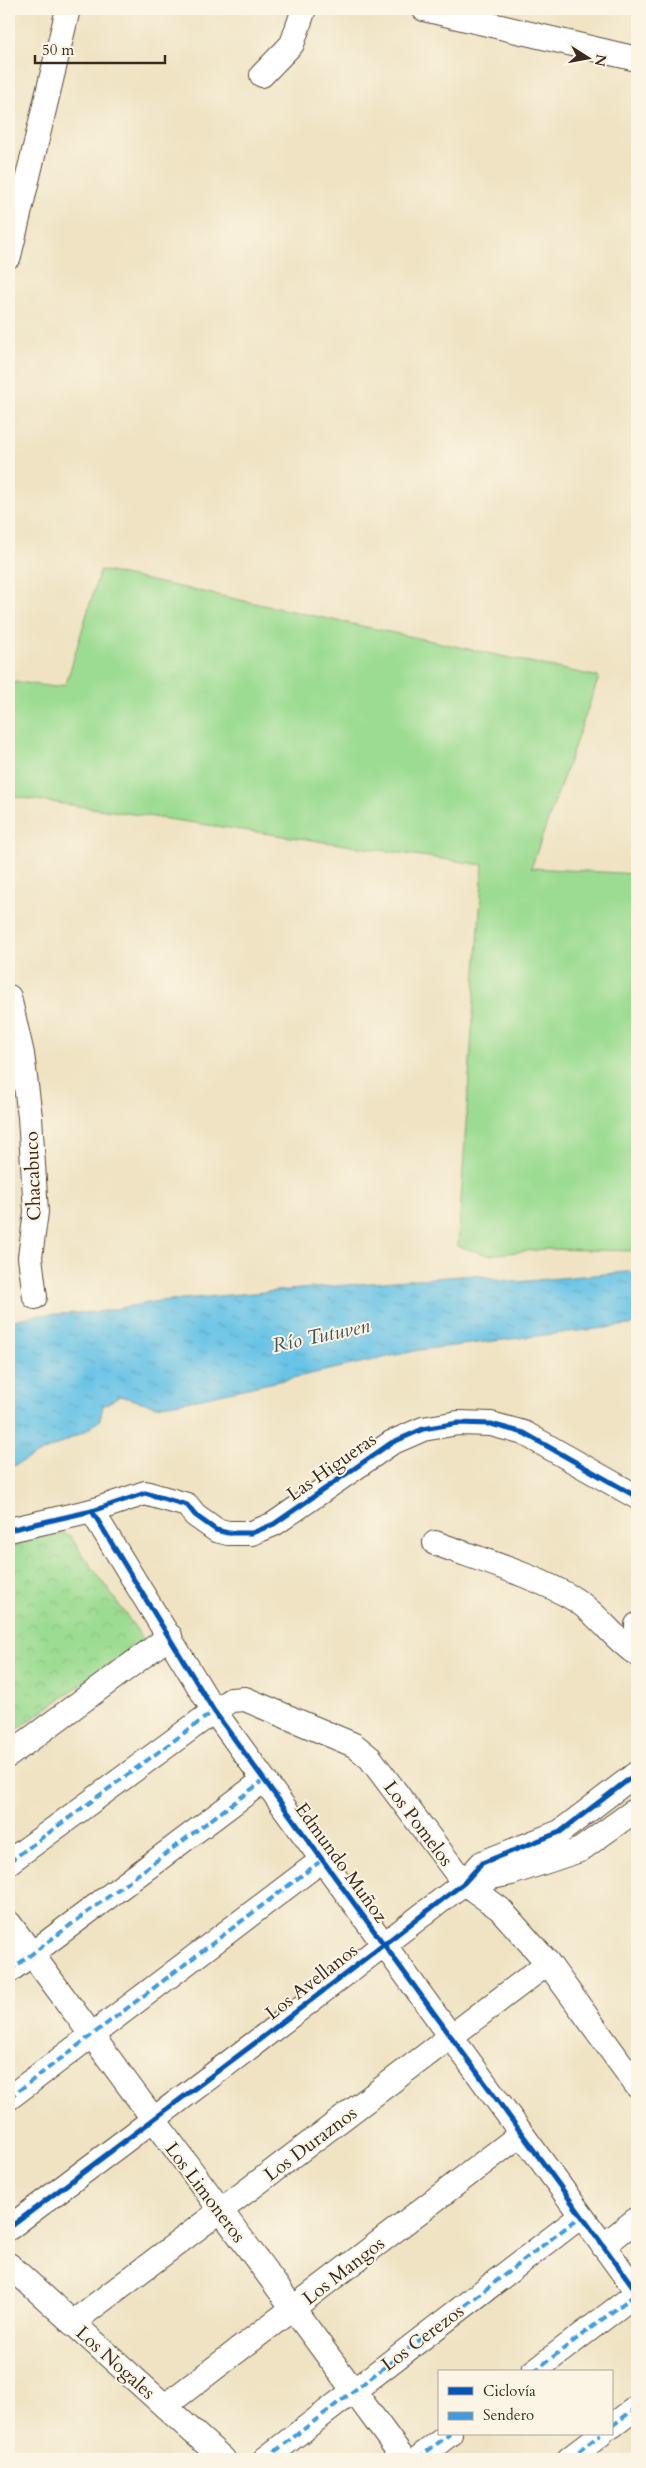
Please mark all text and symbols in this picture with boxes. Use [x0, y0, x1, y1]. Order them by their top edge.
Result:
scale bar [35, 32, 165, 64]
north arrow [564, 32, 614, 82]
text: 50 m [42, 40, 74, 60]
text: N [590, 53, 611, 68]
street label: Chacabuco [18, 1131, 48, 1221]
water label: Río Tutuven [270, 1312, 373, 1359]
street label: Las Higueras [282, 1426, 381, 1507]
street label: Los Pomelos [377, 1775, 459, 1872]
street label: Edmundo Muñoz [289, 1797, 394, 1928]
street label: Los Avellanos [260, 1938, 363, 2026]
street label: Los Duraznos [259, 2100, 362, 2187]
street label: Los Limoneros [159, 2137, 252, 2248]
street label: Los Mangos [297, 2231, 390, 2311]
street label: Los Cerezos [376, 2298, 469, 2377]
street label: Los Nogales [70, 2320, 161, 2405]
legend [438, 2370, 614, 2436]
text: Ciclovía [483, 2381, 536, 2401]
text: Sendero [483, 2405, 534, 2425]

